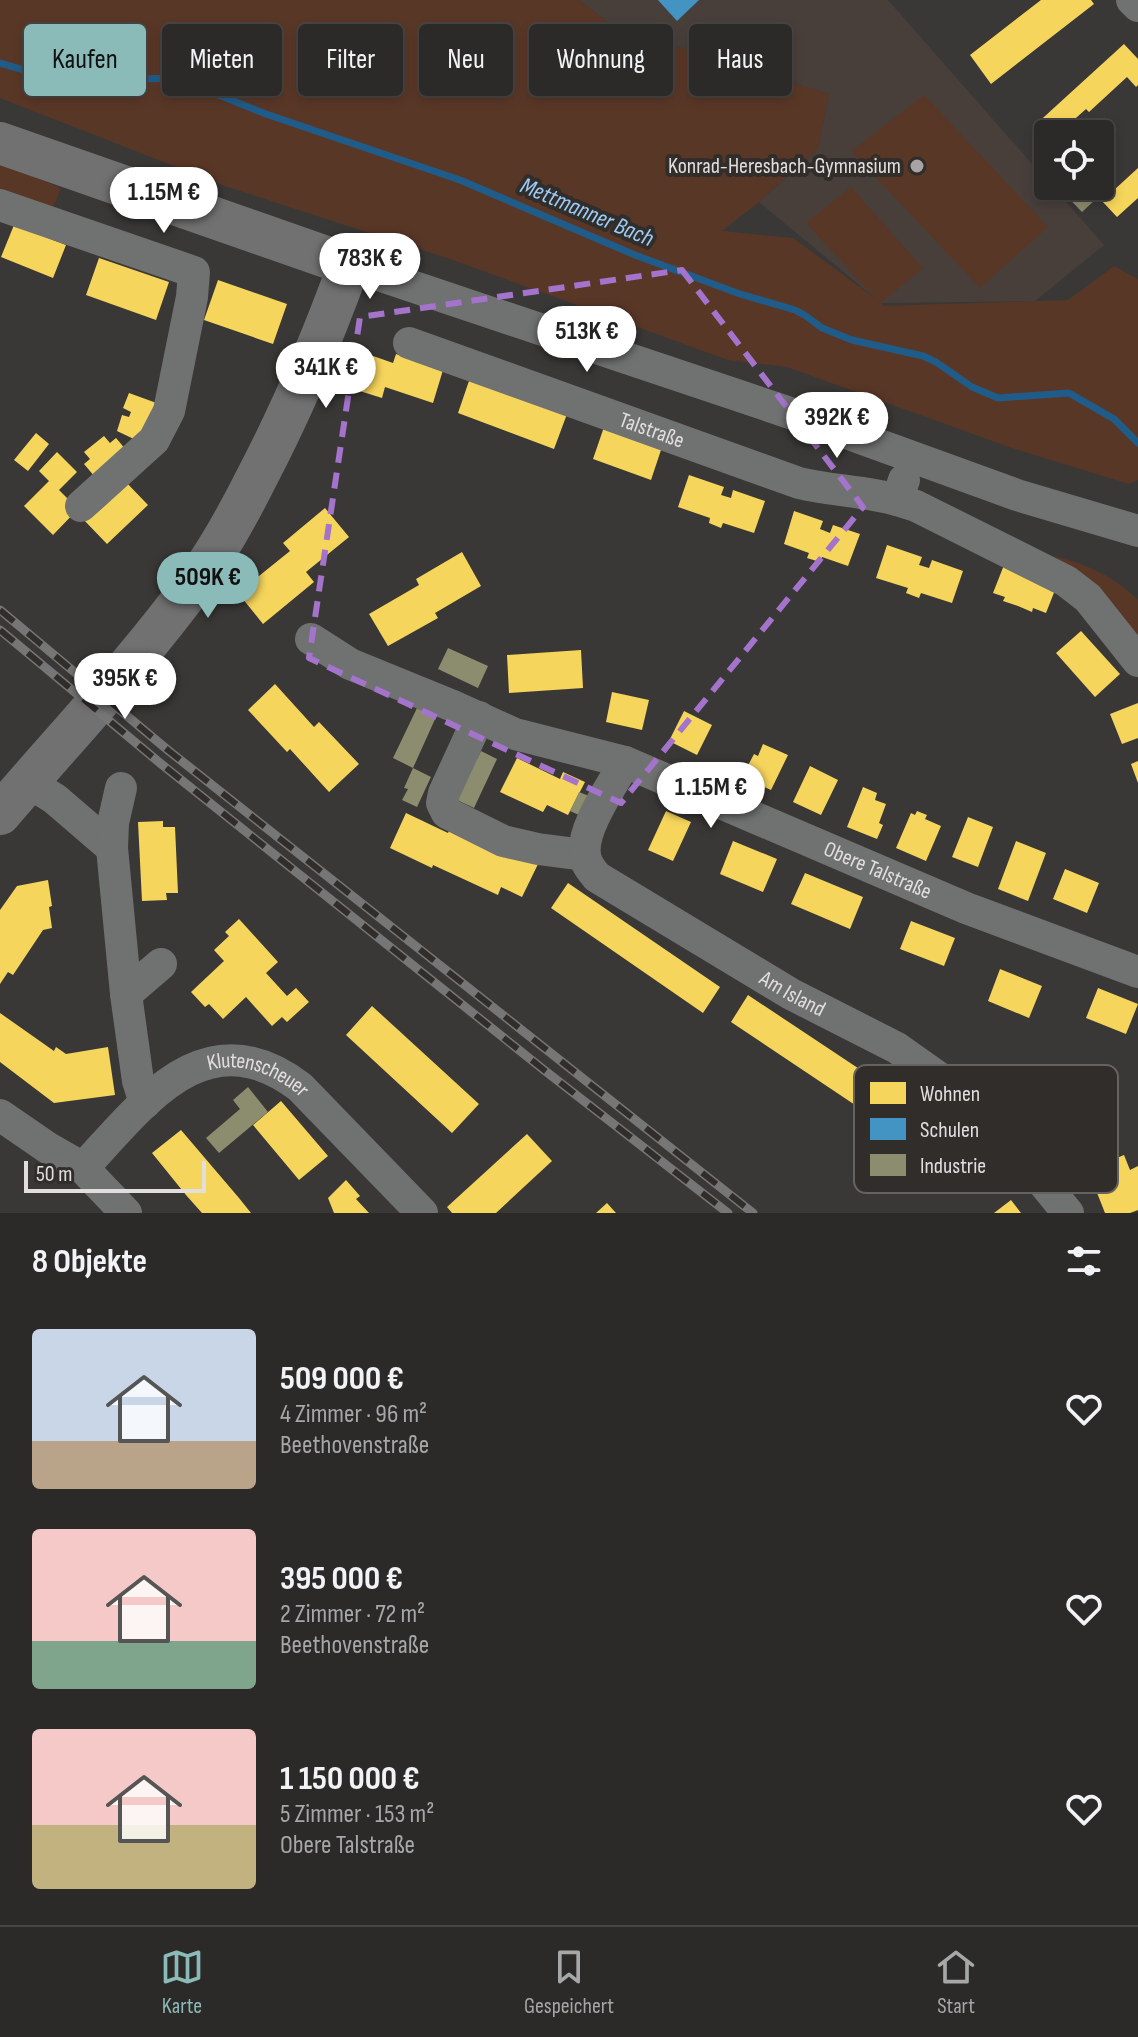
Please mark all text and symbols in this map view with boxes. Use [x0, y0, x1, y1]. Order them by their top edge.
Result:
chip: Kaufen [24, 24, 146, 96]
chip: Mieten [162, 24, 282, 96]
chip: Filter [298, 24, 403, 96]
chip: Neu [419, 24, 513, 96]
chip: Wohnung [529, 24, 673, 96]
chip: Haus [689, 24, 792, 96]
map controls [1034, 120, 1114, 200]
button: locate [1034, 120, 1114, 200]
place label: Konrad-Heresbach-Gymnasium [668, 153, 901, 180]
marker: Konrad-Heresbach-Gymnasium [908, 157, 926, 175]
pin: 1.15M € [90, 167, 238, 235]
water label: Mettmanner Bach [516, 171, 658, 253]
text: 1.15M € [128, 177, 200, 208]
pin: 783K € [305, 233, 435, 301]
text: 783K € [337, 243, 403, 274]
pin: 513K € [522, 306, 652, 374]
text: 513K € [555, 316, 619, 347]
pin: 341K € [261, 342, 391, 410]
text: 341K € [294, 352, 358, 383]
pin: 392K € [772, 392, 902, 460]
text: 392K € [804, 402, 870, 433]
street label: Talstraße [616, 406, 688, 454]
pin: 509K € [143, 552, 273, 620]
text: 509K € [175, 562, 241, 593]
pin: 395K € [60, 653, 190, 721]
text: 395K € [92, 663, 158, 694]
pin: 1.15M € [637, 762, 785, 830]
text: 1.15M € [675, 772, 747, 803]
street label: Obere Talstraße [820, 835, 936, 905]
street label: Am Island [754, 964, 830, 1023]
street label: Klutenscheuer [204, 1047, 315, 1102]
legend [854, 1065, 1118, 1193]
text: Wohnen [920, 1081, 980, 1108]
text: Schulen [920, 1117, 979, 1144]
text: Industrie [920, 1153, 986, 1180]
scale bar [24, 1157, 206, 1193]
text: 50 m [36, 1161, 72, 1188]
icon: filters [1062, 1239, 1106, 1283]
text: 8 Objekte [32, 1241, 147, 1282]
text: 509 000 € [280, 1358, 404, 1399]
icon: home [96, 1361, 192, 1457]
icon: heart [1062, 1387, 1106, 1431]
text: 4 Zimmer · 96 m² [280, 1399, 427, 1430]
text: Beethovenstraße [280, 1430, 429, 1461]
text: 395 000 € [280, 1558, 403, 1599]
icon: home [96, 1561, 192, 1657]
icon: heart [1062, 1587, 1106, 1631]
text: 2 Zimmer · 72 m² [280, 1599, 425, 1630]
text: Beethovenstraße [280, 1630, 429, 1661]
text: 1 150 000 € [280, 1758, 420, 1799]
icon: home [96, 1761, 192, 1857]
icon: heart [1062, 1787, 1106, 1831]
text: 5 Zimmer · 153 m² [280, 1799, 434, 1830]
text: Obere Talstraße [280, 1830, 415, 1861]
tab: Karte [160, 1945, 204, 2020]
tab: Gespeichert [524, 1945, 614, 2020]
tab: Start [934, 1945, 978, 2020]

